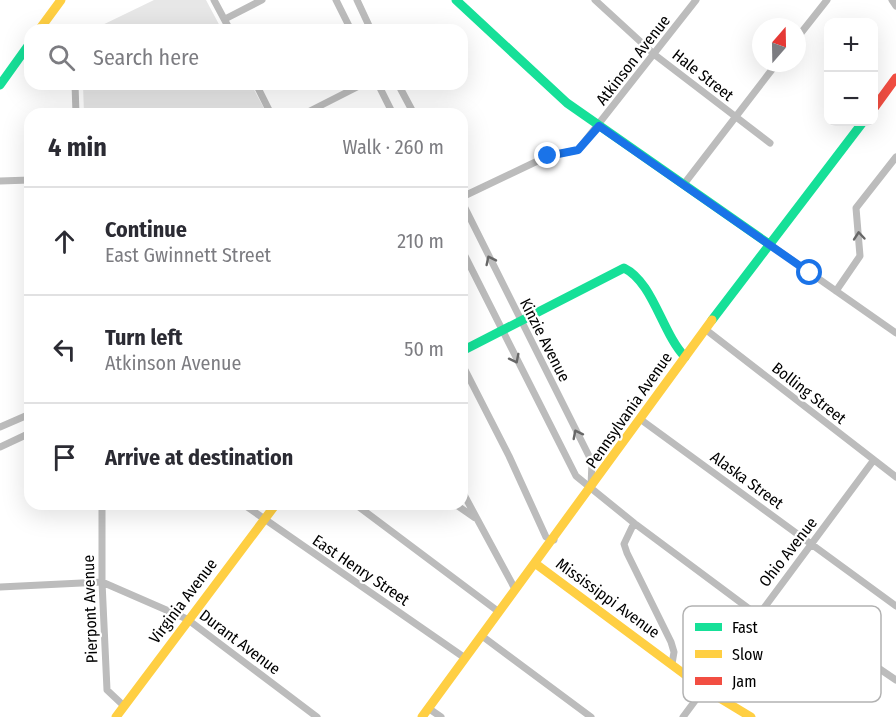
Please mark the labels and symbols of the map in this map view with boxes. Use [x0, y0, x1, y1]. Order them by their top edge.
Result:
street label: Atkinson Avenue [592, 11, 674, 109]
north arrow [752, 18, 806, 72]
street label: Hale Street [669, 45, 738, 105]
route end [534, 142, 560, 168]
one-way arrow [853, 231, 866, 240]
one-way arrow [485, 255, 497, 266]
route start [796, 259, 822, 285]
street label: Kinzie Avenue [516, 295, 574, 385]
street label: Pennsylvania Avenue [582, 348, 676, 472]
one-way arrow [508, 352, 519, 363]
street label: Bolling Street [768, 358, 850, 428]
one-way arrow [573, 429, 585, 440]
street label: Alaska Street [707, 447, 788, 513]
street label: Ohio Avenue [755, 513, 821, 590]
street label: East Henry Street [309, 531, 414, 610]
street label: Pierpont Avenue [79, 554, 101, 663]
street label: Mississippi Avenue [553, 554, 664, 642]
street label: Virginia Avenue [145, 555, 221, 647]
street label: Durant Avenue [196, 605, 284, 679]
legend [683, 606, 881, 702]
text: Fast [732, 618, 759, 637]
text: Slow [732, 645, 763, 664]
text: Jam [732, 672, 757, 691]

